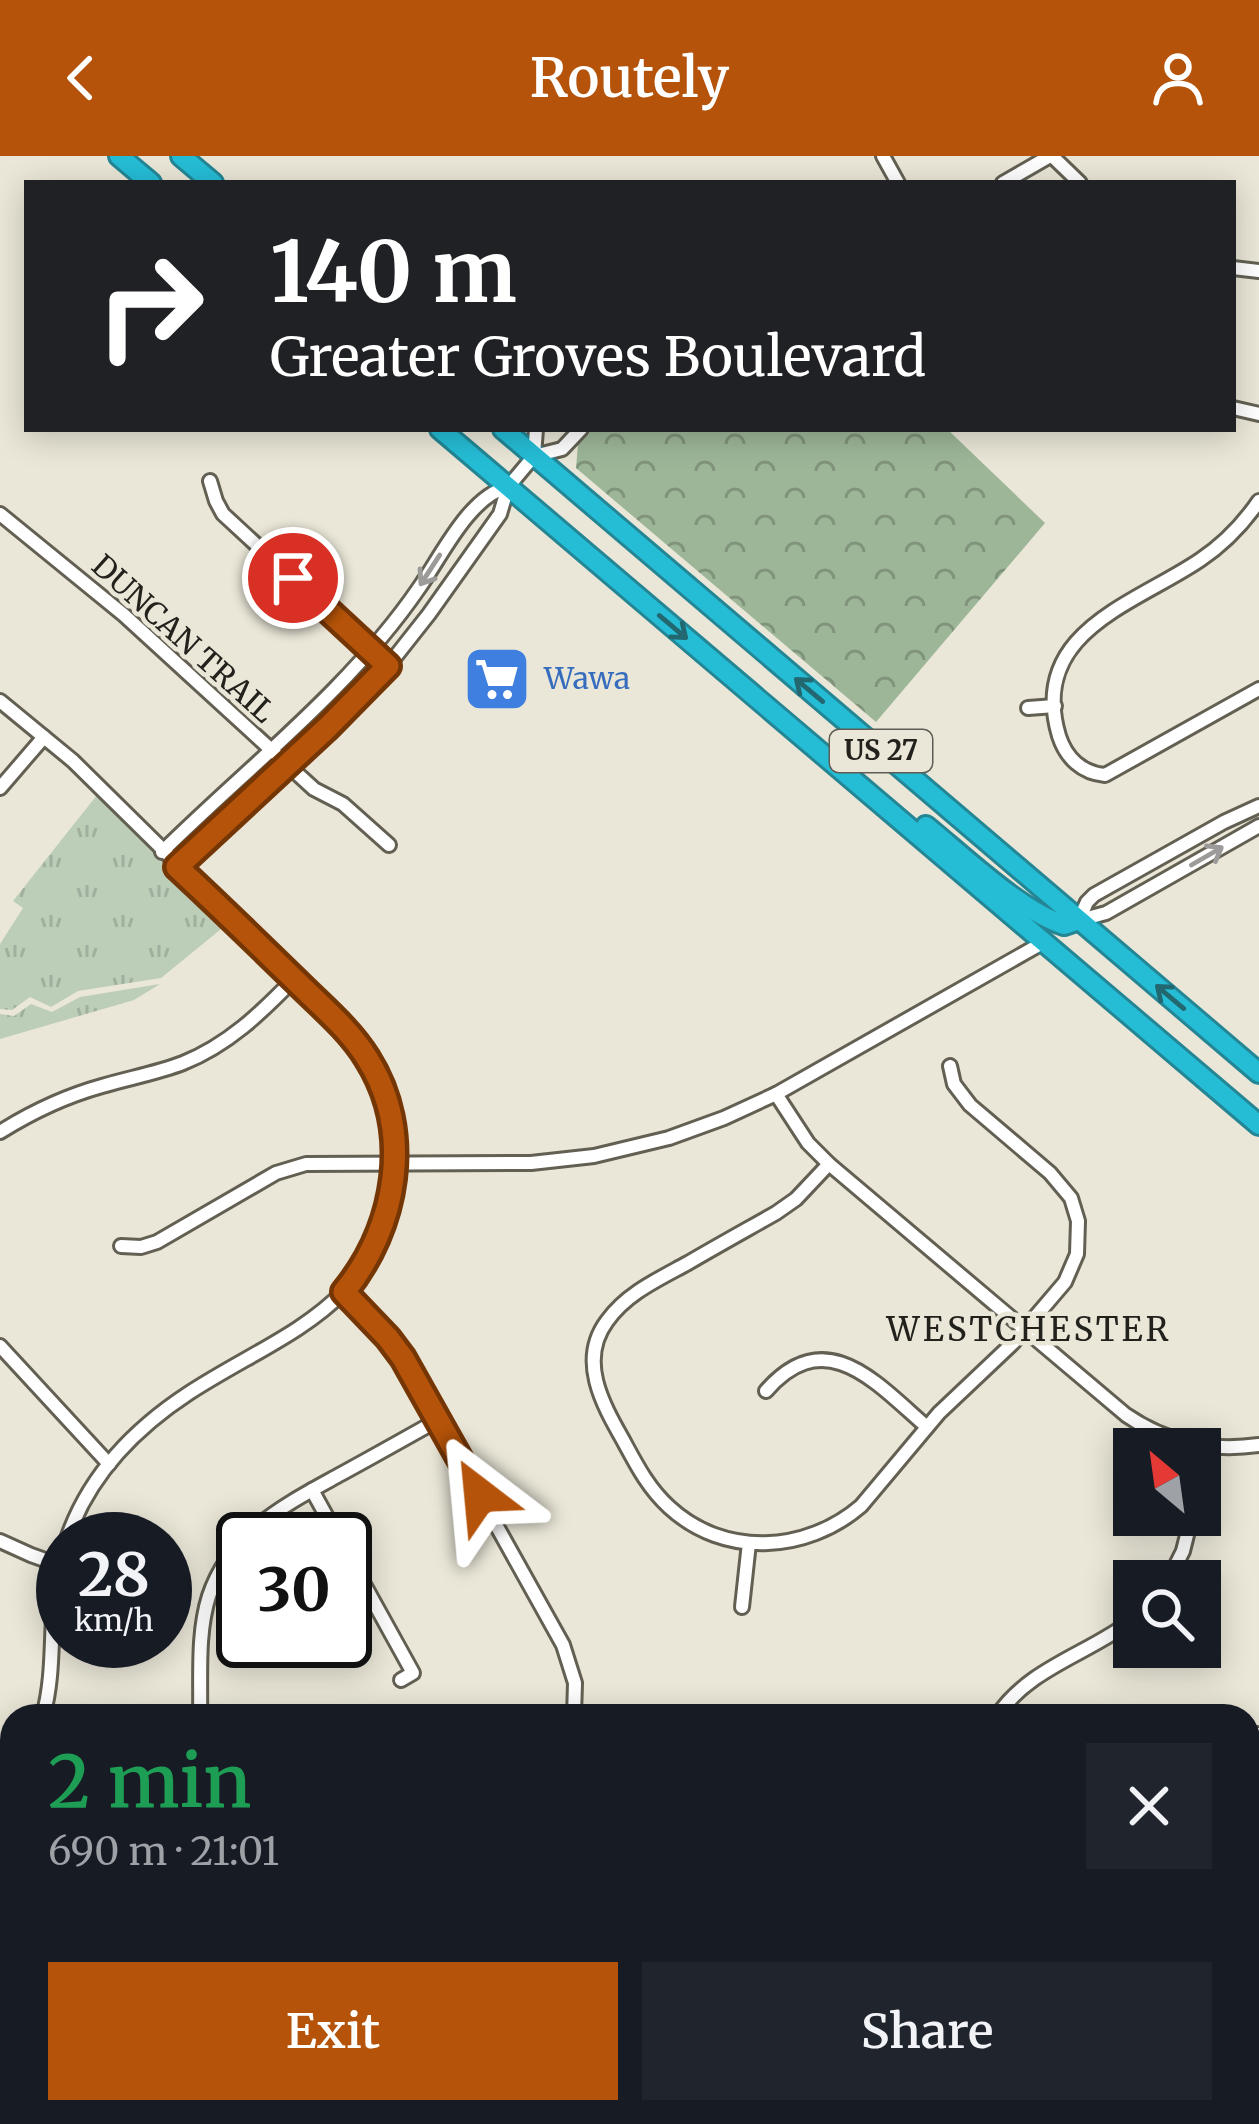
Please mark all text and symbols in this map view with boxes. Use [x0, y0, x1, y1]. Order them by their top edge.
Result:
text: Routely [530, 44, 729, 112]
icon: back [48, 45, 114, 111]
icon: person [1145, 45, 1211, 111]
text: 140 m [270, 219, 517, 325]
icon: right [72, 228, 228, 384]
text: Greater Groves Boulevard [270, 323, 926, 391]
pin [242, 527, 344, 629]
icon: arrive [260, 545, 326, 611]
street label: DUNCAN TRAIL [84, 546, 283, 731]
one-way arrow [418, 553, 443, 587]
one-way arrow [657, 613, 688, 641]
supermarket icon: Wawa [462, 644, 532, 714]
place label: Wawa [543, 659, 630, 697]
one-way arrow [794, 676, 825, 704]
road number: US 27 [830, 730, 932, 772]
one-way arrow [1189, 844, 1224, 868]
one-way arrow [1155, 984, 1186, 1011]
district label: WESTCHESTER [885, 1309, 1172, 1350]
north arrow [1113, 1428, 1221, 1536]
map controls [1113, 1428, 1221, 1668]
position arrow [417, 1432, 543, 1558]
speed limit sign: 30 [216, 1512, 372, 1668]
text: 28 [78, 1537, 150, 1612]
button: search [1113, 1560, 1221, 1668]
text: km/h [74, 1601, 154, 1639]
text: 2 min [48, 1736, 251, 1827]
button: close [1086, 1743, 1212, 1869]
text: 690 m · 21:01 [48, 1827, 279, 1876]
button: Exit [48, 1962, 618, 2100]
button: Share [642, 1962, 1212, 2100]

